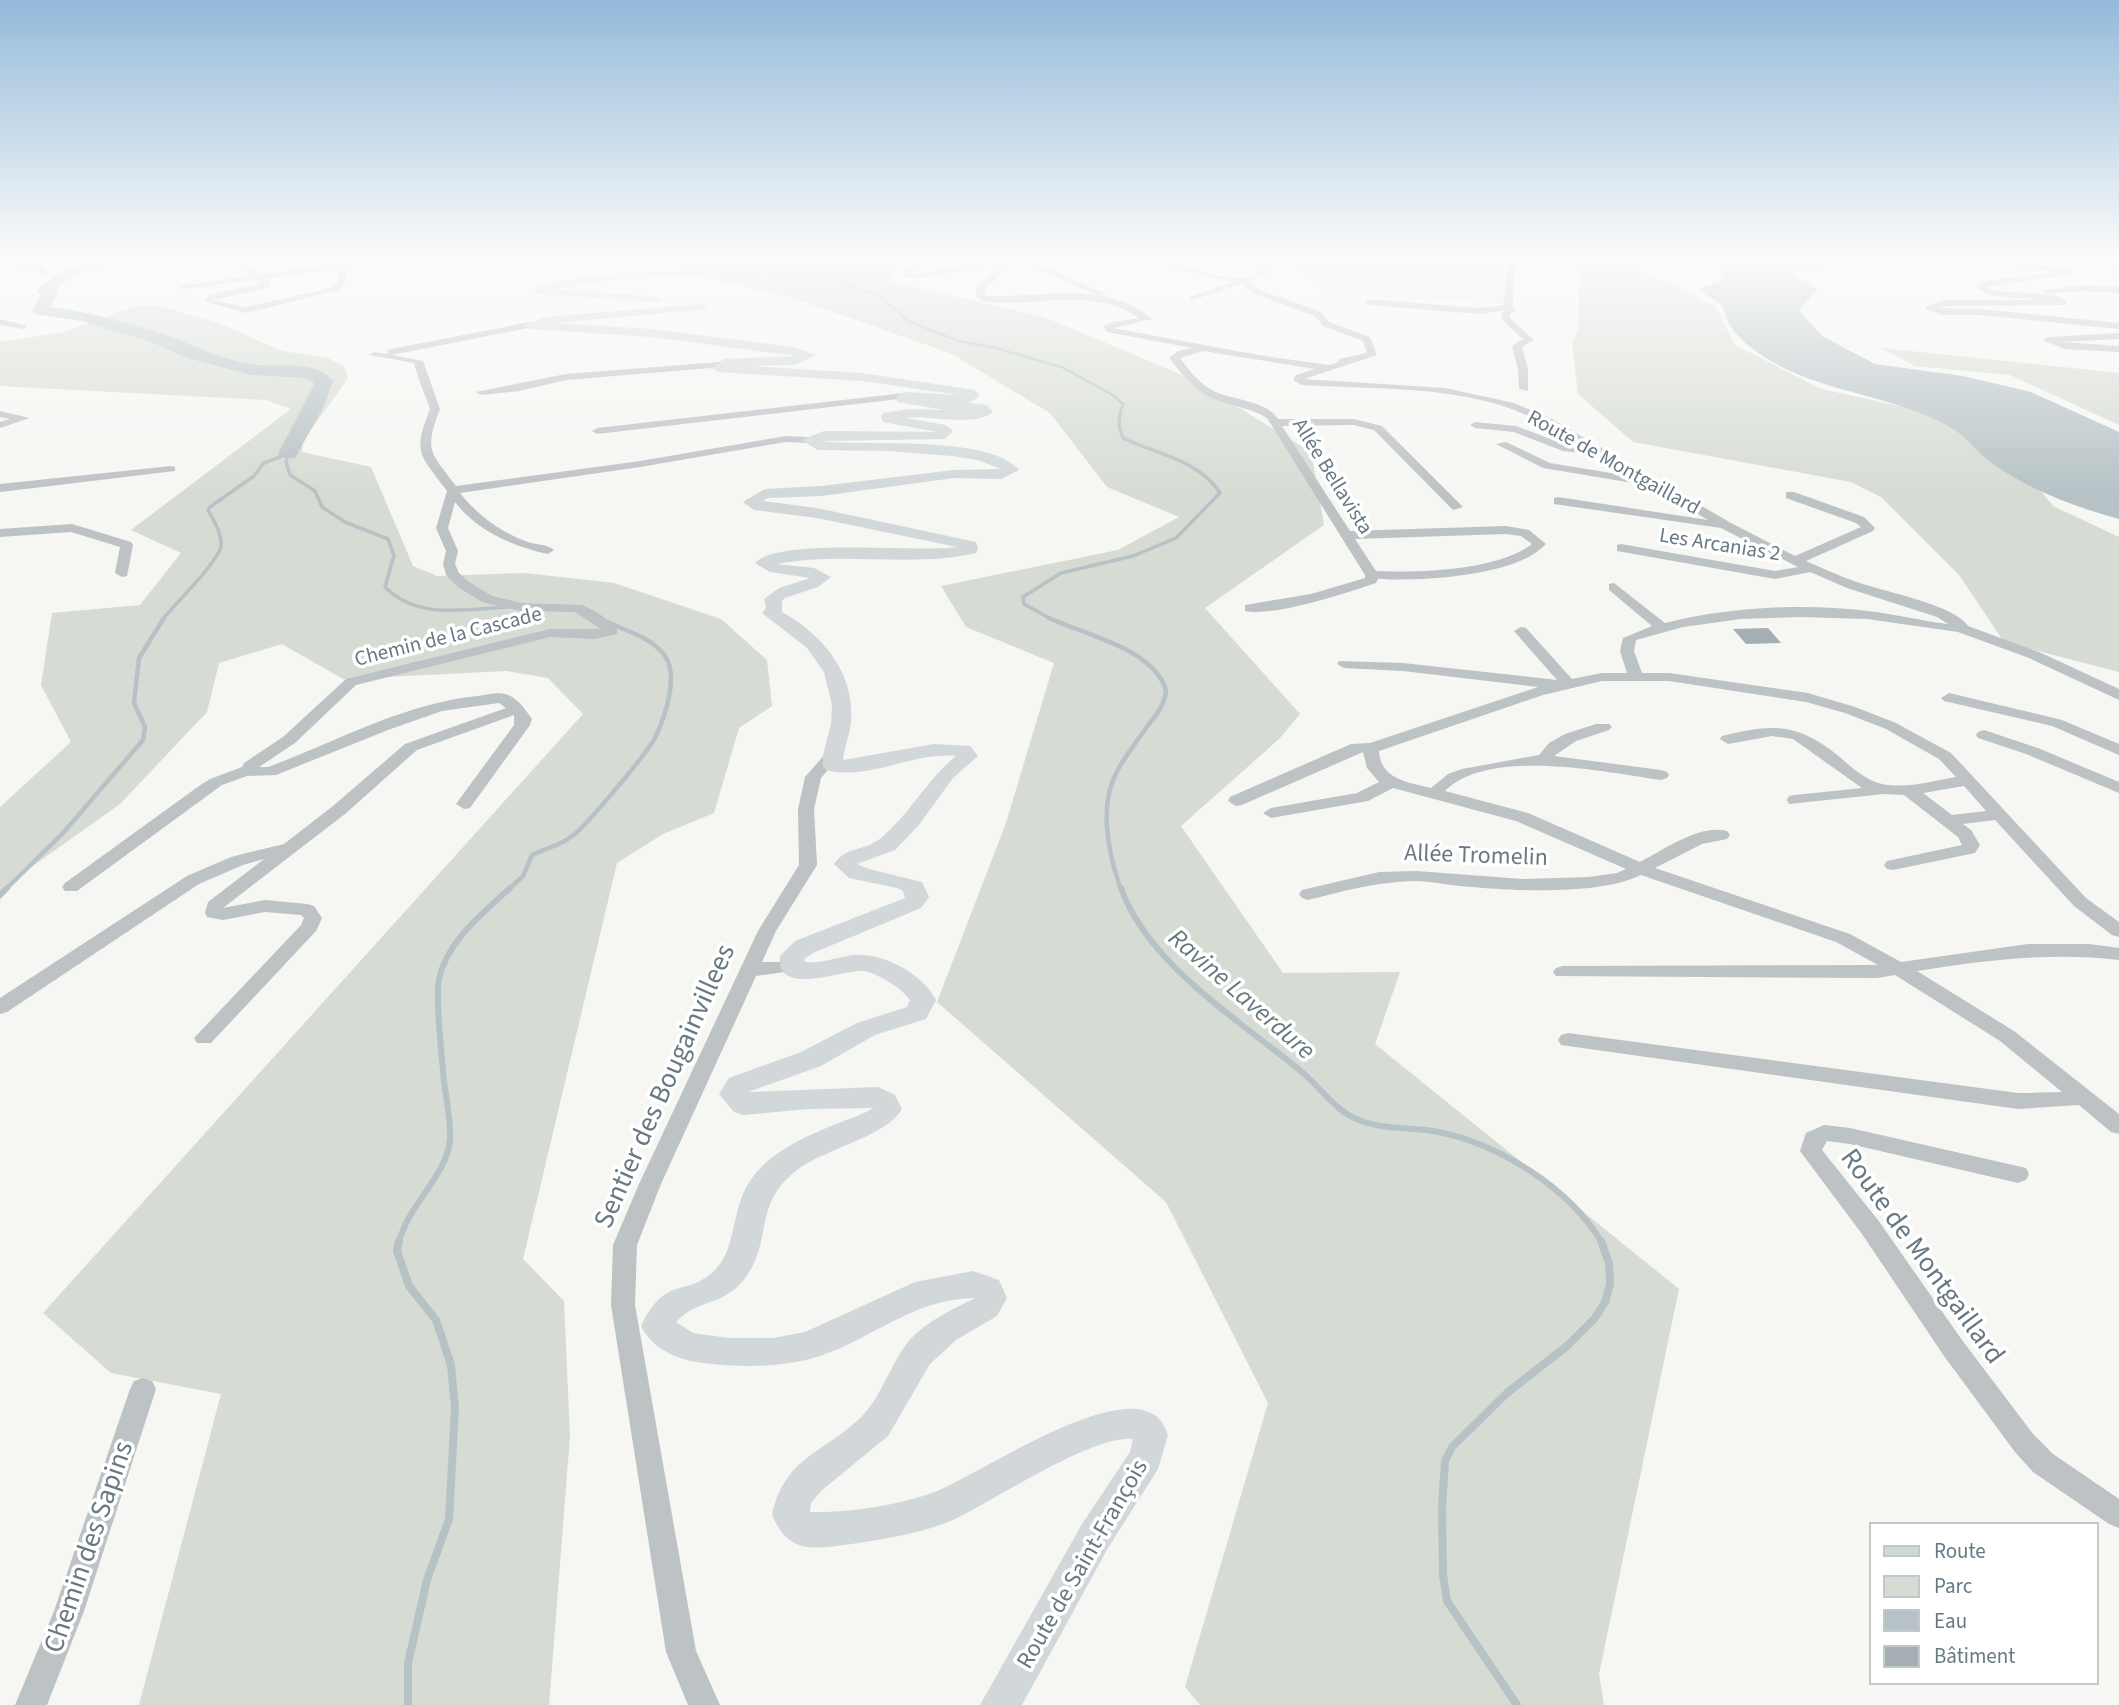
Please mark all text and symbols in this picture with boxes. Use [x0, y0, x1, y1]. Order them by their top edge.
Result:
street label: Route de Montgaillard [1522, 402, 1706, 522]
street label: Allée Bellavista [1285, 412, 1381, 540]
street label: Les Arcanias 2 [1657, 520, 1783, 568]
street label: Chemin de la Cascade [351, 598, 545, 674]
street label: Allée Tromelin [1404, 835, 1548, 875]
water label: Ravine Laverdure [1160, 920, 1324, 1068]
street label: Sentier des Bougainvillees [583, 938, 745, 1234]
street label: Route de Montgaillard [1831, 1140, 2015, 1372]
street label: Chemin des Sapins [33, 1436, 143, 1658]
street label: Route de Saint-François [1008, 1453, 1156, 1675]
legend [1870, 1523, 2098, 1684]
text: Route [1934, 1536, 1986, 1566]
text: Parc [1934, 1571, 1973, 1601]
text: Eau [1934, 1606, 1967, 1636]
text: Bâtiment [1934, 1641, 2015, 1671]

